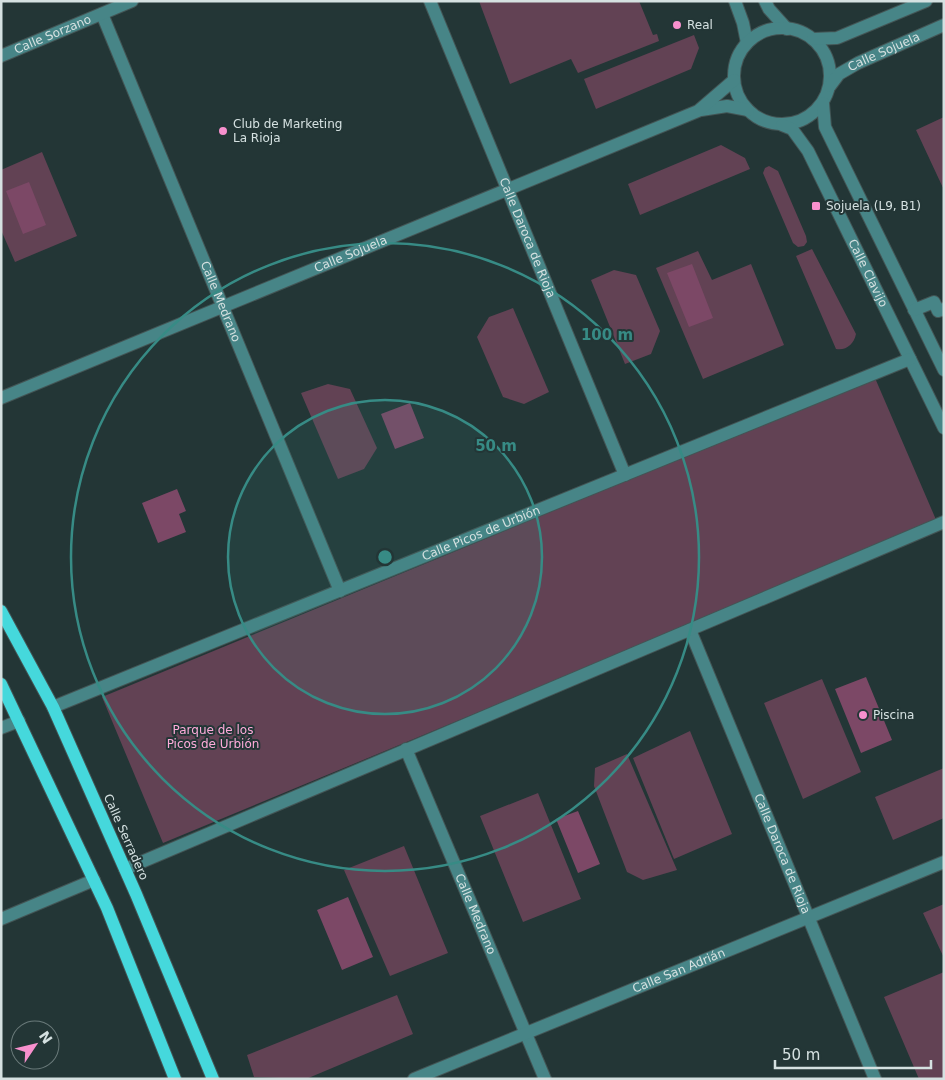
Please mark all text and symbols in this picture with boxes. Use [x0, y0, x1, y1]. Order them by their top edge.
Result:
street label: Calle Sorzano [12, 12, 93, 57]
place label: Real [687, 18, 713, 32]
marker: Real [671, 19, 683, 31]
street label: Calle Sojuela [845, 30, 922, 74]
place label: Club de Marketing La Rioja [233, 117, 342, 145]
marker: Club de Marketing La Rioja [217, 125, 229, 137]
street label: Calle Daroca de Rioja [496, 176, 558, 300]
place label: Sojuela (L9, B1) [826, 199, 921, 213]
marker: Sojuela (L9, B1) [810, 200, 822, 212]
street label: Calle Sojuela [312, 233, 389, 275]
street label: Calle Clavijo [845, 237, 891, 309]
street label: Calle Medrano [198, 259, 244, 344]
text: 100 m [581, 326, 633, 344]
text: 50 m [475, 437, 517, 455]
street label: Calle Picos de Urbión [420, 503, 542, 563]
centre of rings [376, 548, 394, 566]
place label: Piscina [873, 708, 914, 722]
marker: Piscina [857, 709, 869, 721]
park label: Parque de los Picos de Urbión [167, 723, 259, 751]
street label: Calle Serradero [101, 792, 151, 882]
street label: Calle Daroca de Rioja [751, 792, 813, 916]
street label: Calle Medrano [452, 871, 499, 956]
street label: Calle San Adrián [630, 945, 727, 996]
north arrow [10, 1020, 60, 1070]
text: N [36, 1028, 56, 1047]
scale bar [775, 1038, 931, 1070]
text: 50 m [782, 1046, 820, 1064]

